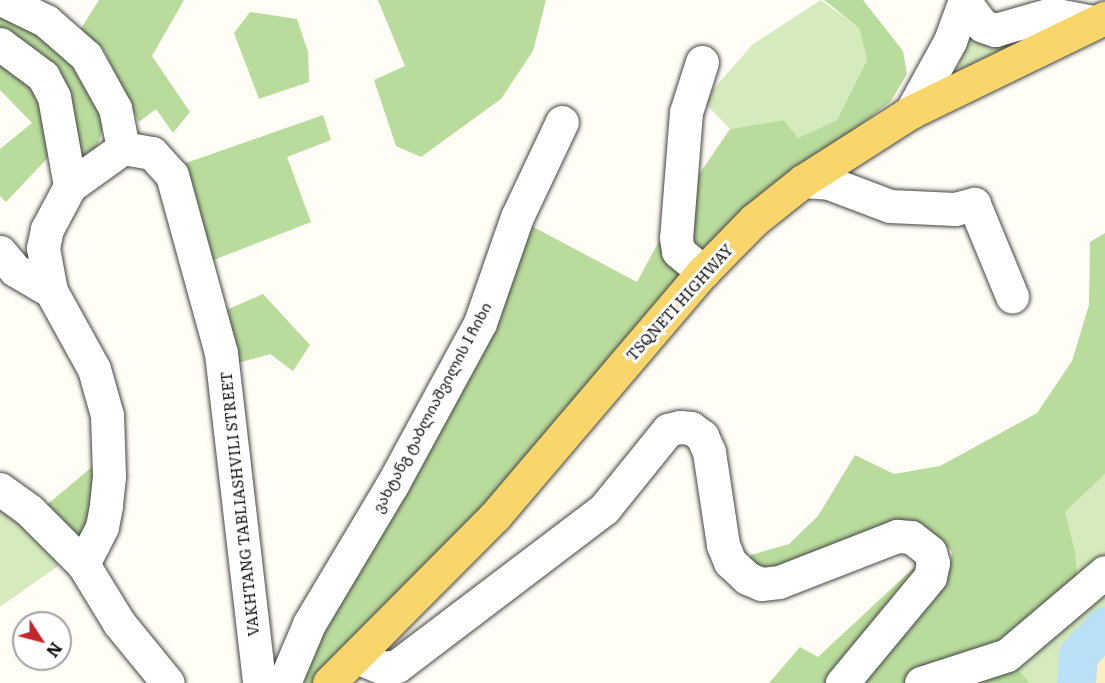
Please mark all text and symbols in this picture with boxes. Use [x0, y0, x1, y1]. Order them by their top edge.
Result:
street label: TSQNETI HIGHWAY [622, 240, 736, 364]
street label: ვახტანგ ტაბლიაშვილის I ჩიხი [368, 299, 494, 515]
street label: VAKHTANG TABLIASHVILI STREET [216, 371, 262, 637]
north arrow [12, 611, 72, 671]
text: N [41, 638, 69, 663]

